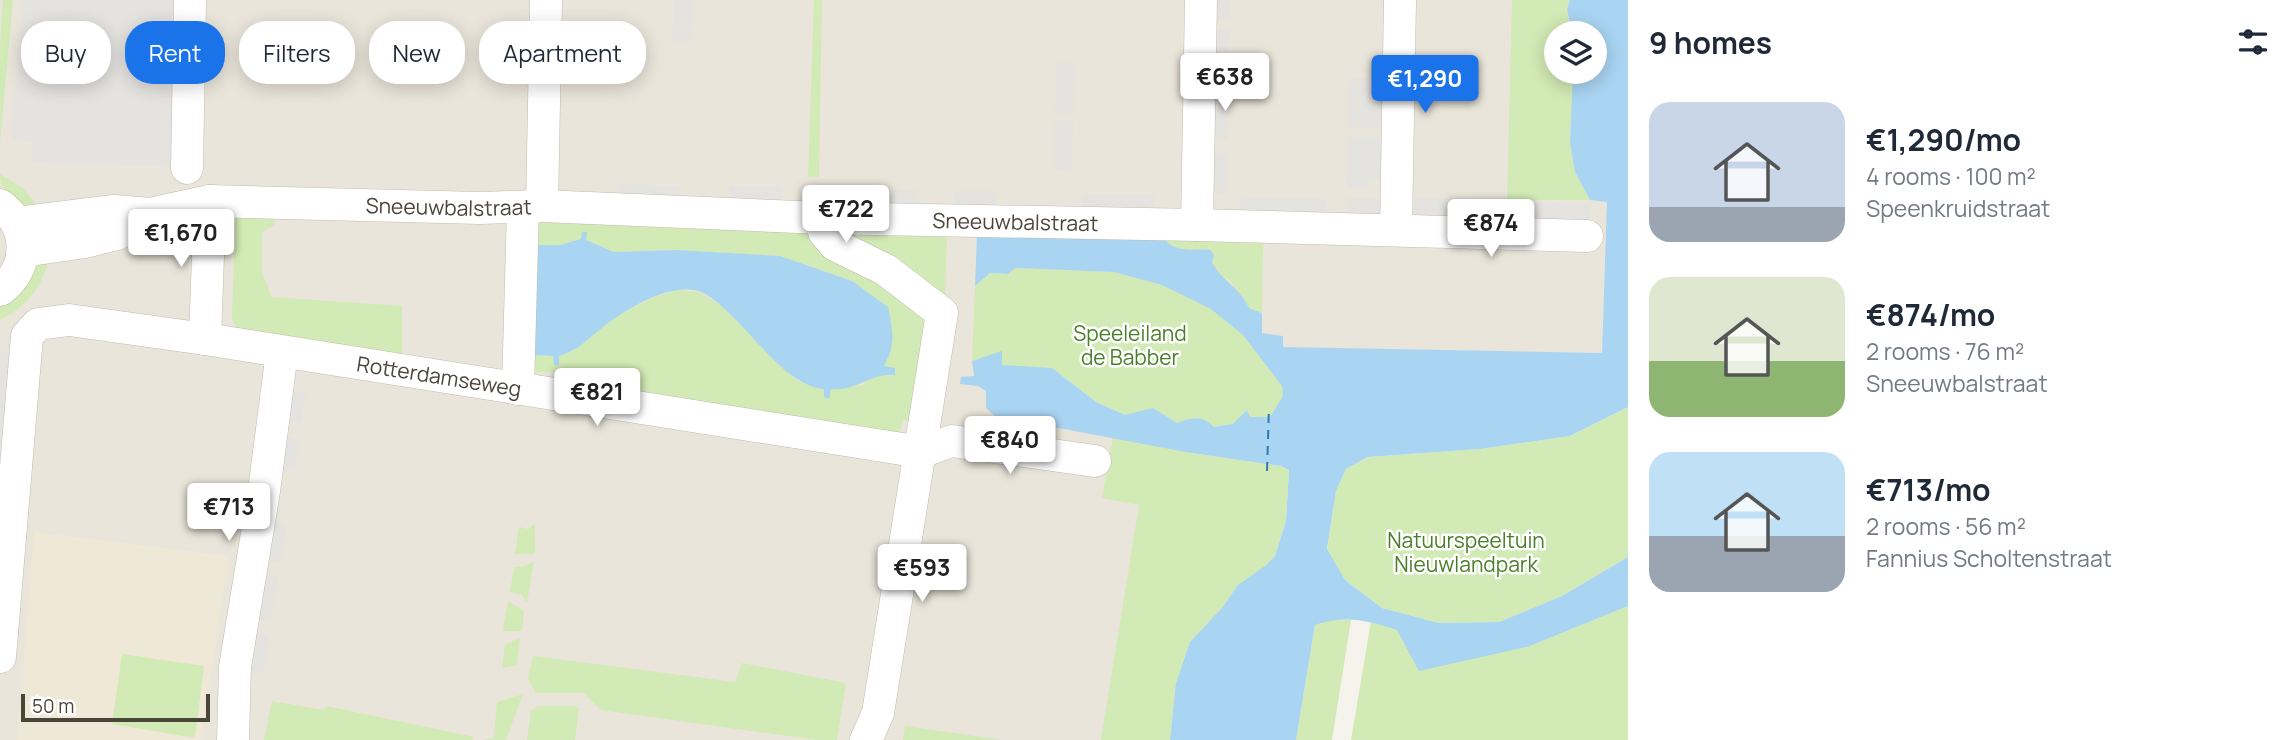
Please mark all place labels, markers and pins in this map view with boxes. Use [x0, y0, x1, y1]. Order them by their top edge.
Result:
pin: €638 [1184, 54, 1266, 113]
pin: €1,290 [1368, 55, 1482, 115]
pin: €722 [805, 186, 887, 245]
pin: €874 [1450, 200, 1532, 259]
pin: €1,670 [124, 210, 238, 269]
pin: €821 [556, 368, 638, 428]
pin: €840 [969, 416, 1051, 476]
pin: €713 [188, 484, 270, 543]
pin: €593 [881, 544, 963, 604]

